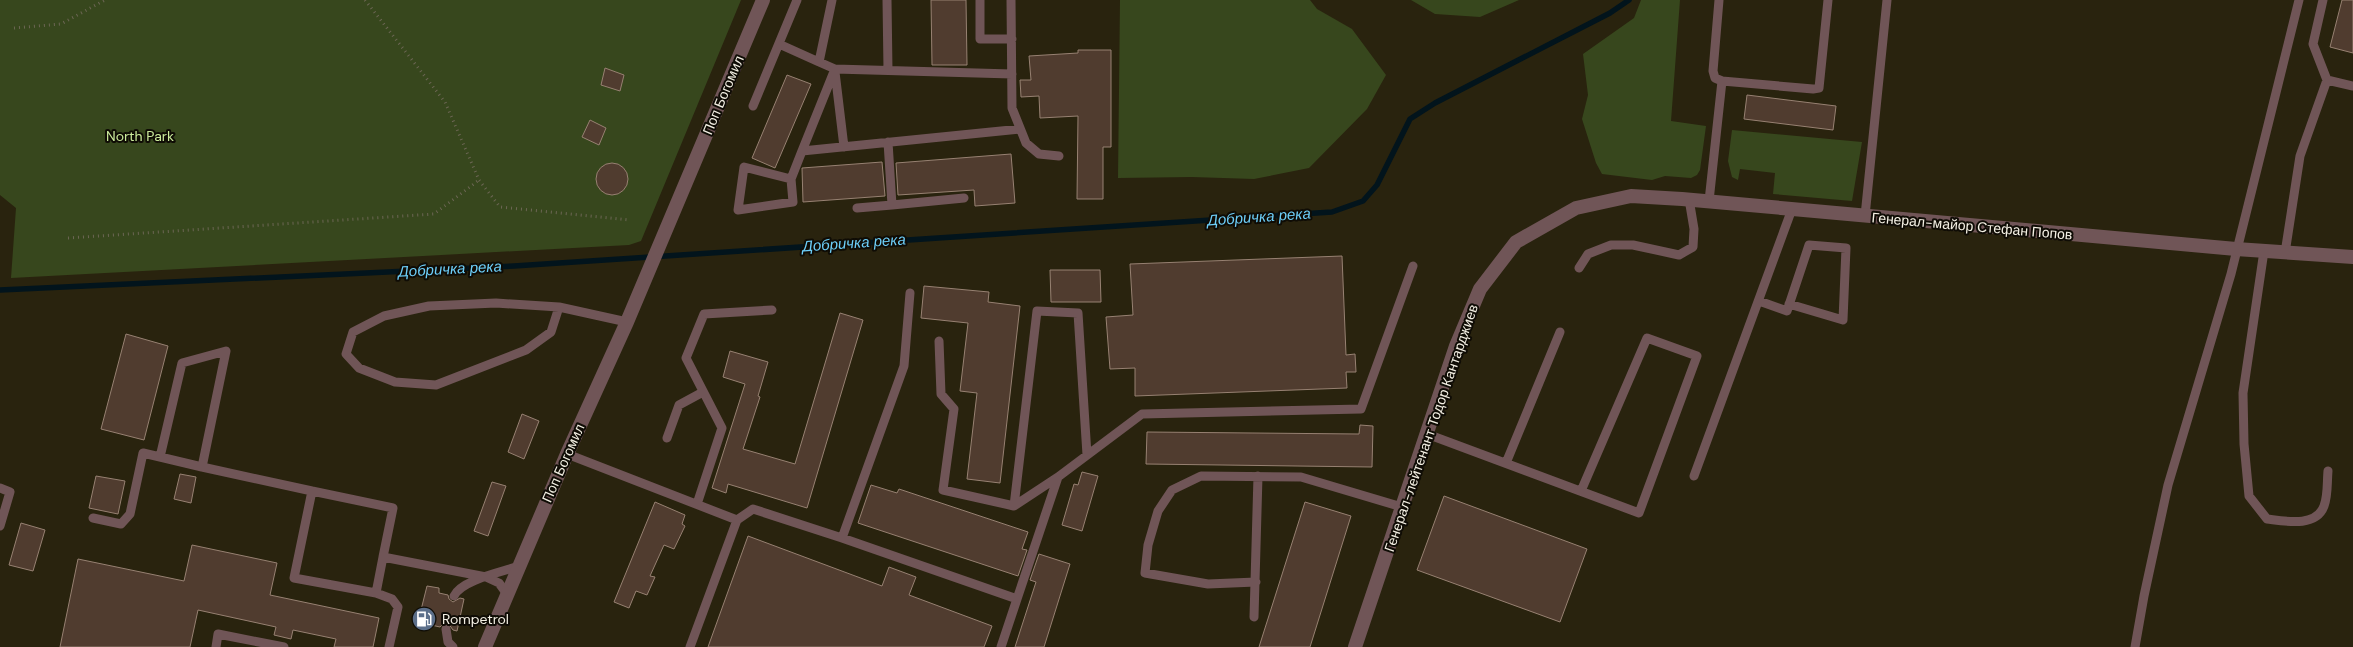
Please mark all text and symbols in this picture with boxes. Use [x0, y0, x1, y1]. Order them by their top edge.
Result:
street label: Поп Богомил [698, 53, 748, 137]
park label: North Park [106, 127, 174, 145]
water label: Добричка река [1205, 203, 1311, 231]
street label: Генерал-майор Стефан Попов [1871, 208, 2073, 244]
water label: Добричка река [800, 229, 906, 257]
water label: Добричка река [396, 256, 502, 282]
street label: Генерал-лейтенант Тодор Кантарджиев [1380, 302, 1482, 554]
street label: Поп Богомил [538, 421, 588, 505]
fuel station icon: Rompetrol [411, 606, 437, 632]
place label: Rompetrol [442, 610, 509, 628]

